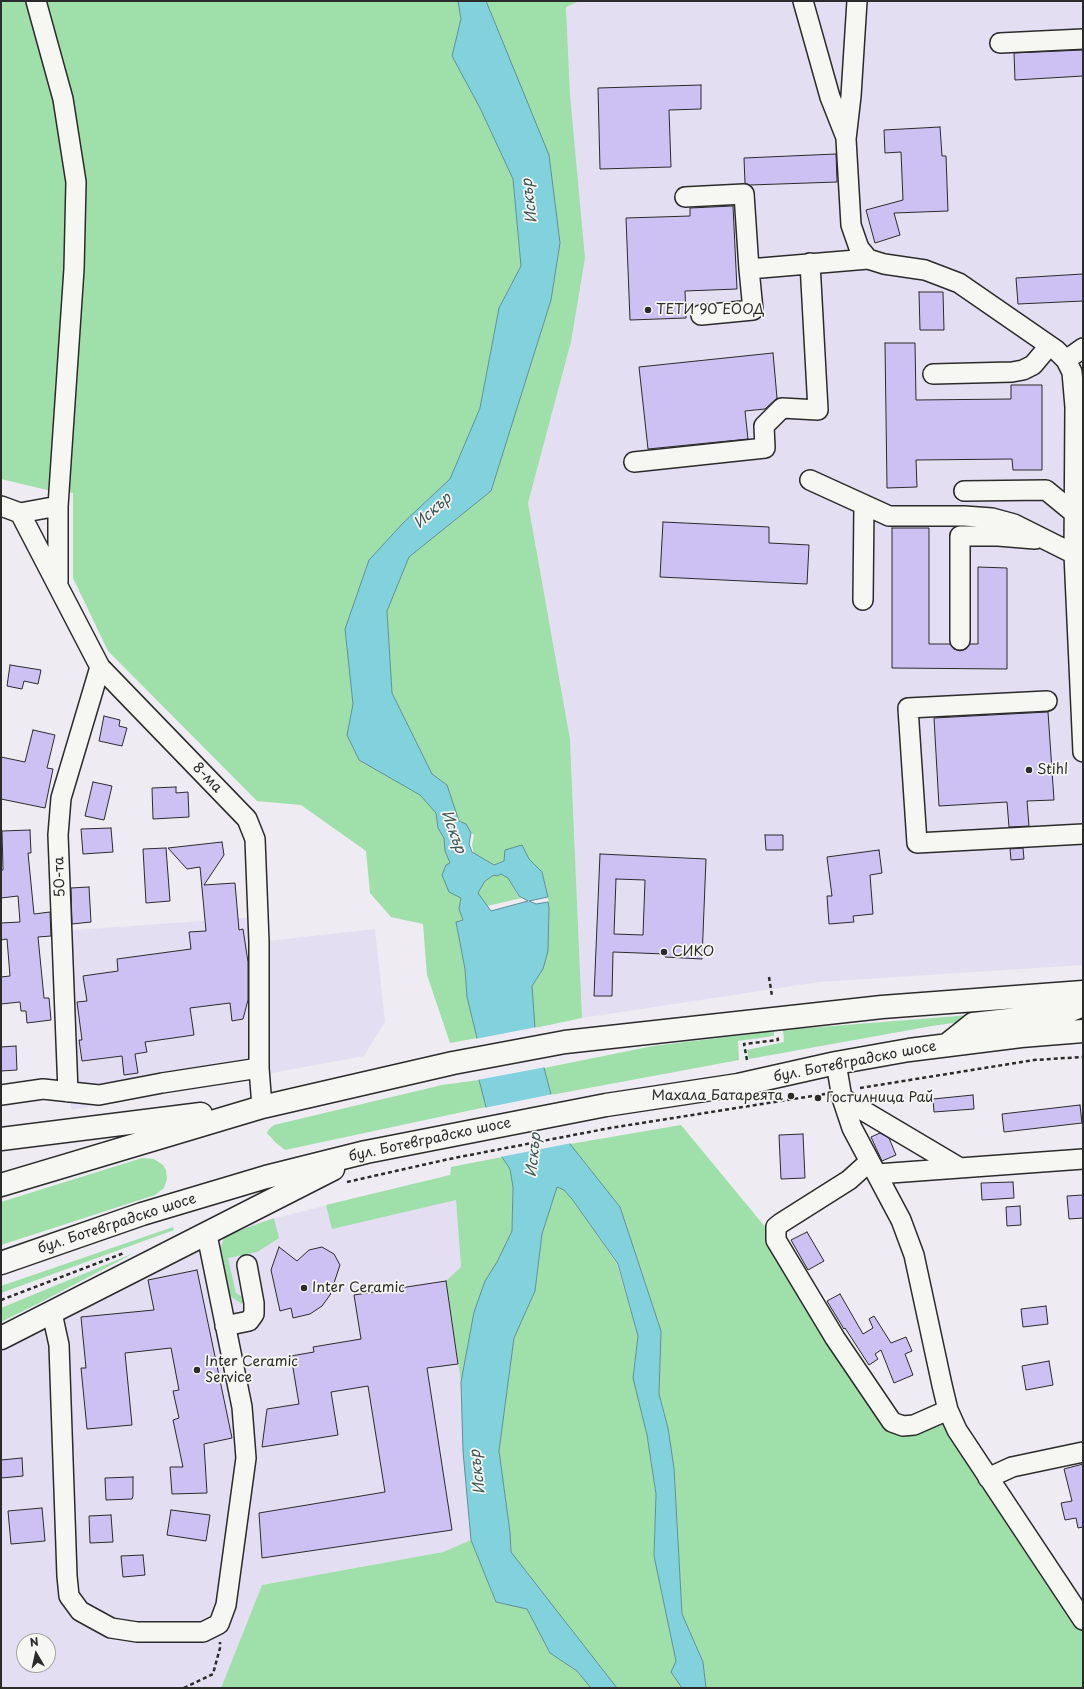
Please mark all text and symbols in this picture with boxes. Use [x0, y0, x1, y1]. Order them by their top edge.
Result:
water label: Искър [518, 178, 542, 224]
place label: ТЕТИ 90 ЕООД [656, 302, 765, 318]
marker: ТЕТИ 90 ЕООД [643, 305, 653, 315]
water label: Искър [410, 489, 456, 533]
street label: 8-ма [189, 760, 225, 796]
place label: Stihl [1037, 762, 1068, 778]
marker: Stihl [1024, 765, 1034, 775]
water label: Искър [437, 808, 469, 856]
street label: 50-та [51, 856, 69, 898]
place label: СИКО [672, 944, 714, 960]
marker: СИКО [659, 947, 669, 957]
street label: бул. Ботевградско шосе [772, 1038, 938, 1086]
place label: Махала Батареята [652, 1088, 783, 1104]
place label: Гостилница Рай [826, 1090, 933, 1106]
marker: Махала Батареята [786, 1091, 796, 1101]
marker: Гостилница Рай [813, 1093, 823, 1103]
street label: бул. Ботевградско шосе [347, 1115, 513, 1165]
water label: Искър [523, 1132, 545, 1178]
street label: бул. Ботевградско шосе [36, 1190, 198, 1258]
place label: Inter Ceramic [312, 1280, 405, 1296]
marker: Inter Ceramic [299, 1283, 309, 1293]
place label: Inter Ceramic Service [205, 1354, 298, 1386]
marker: Inter Ceramic Service [192, 1365, 202, 1375]
water label: Искър [466, 1449, 490, 1495]
north arrow [16, 1633, 56, 1673]
text: N [29, 1633, 40, 1651]

